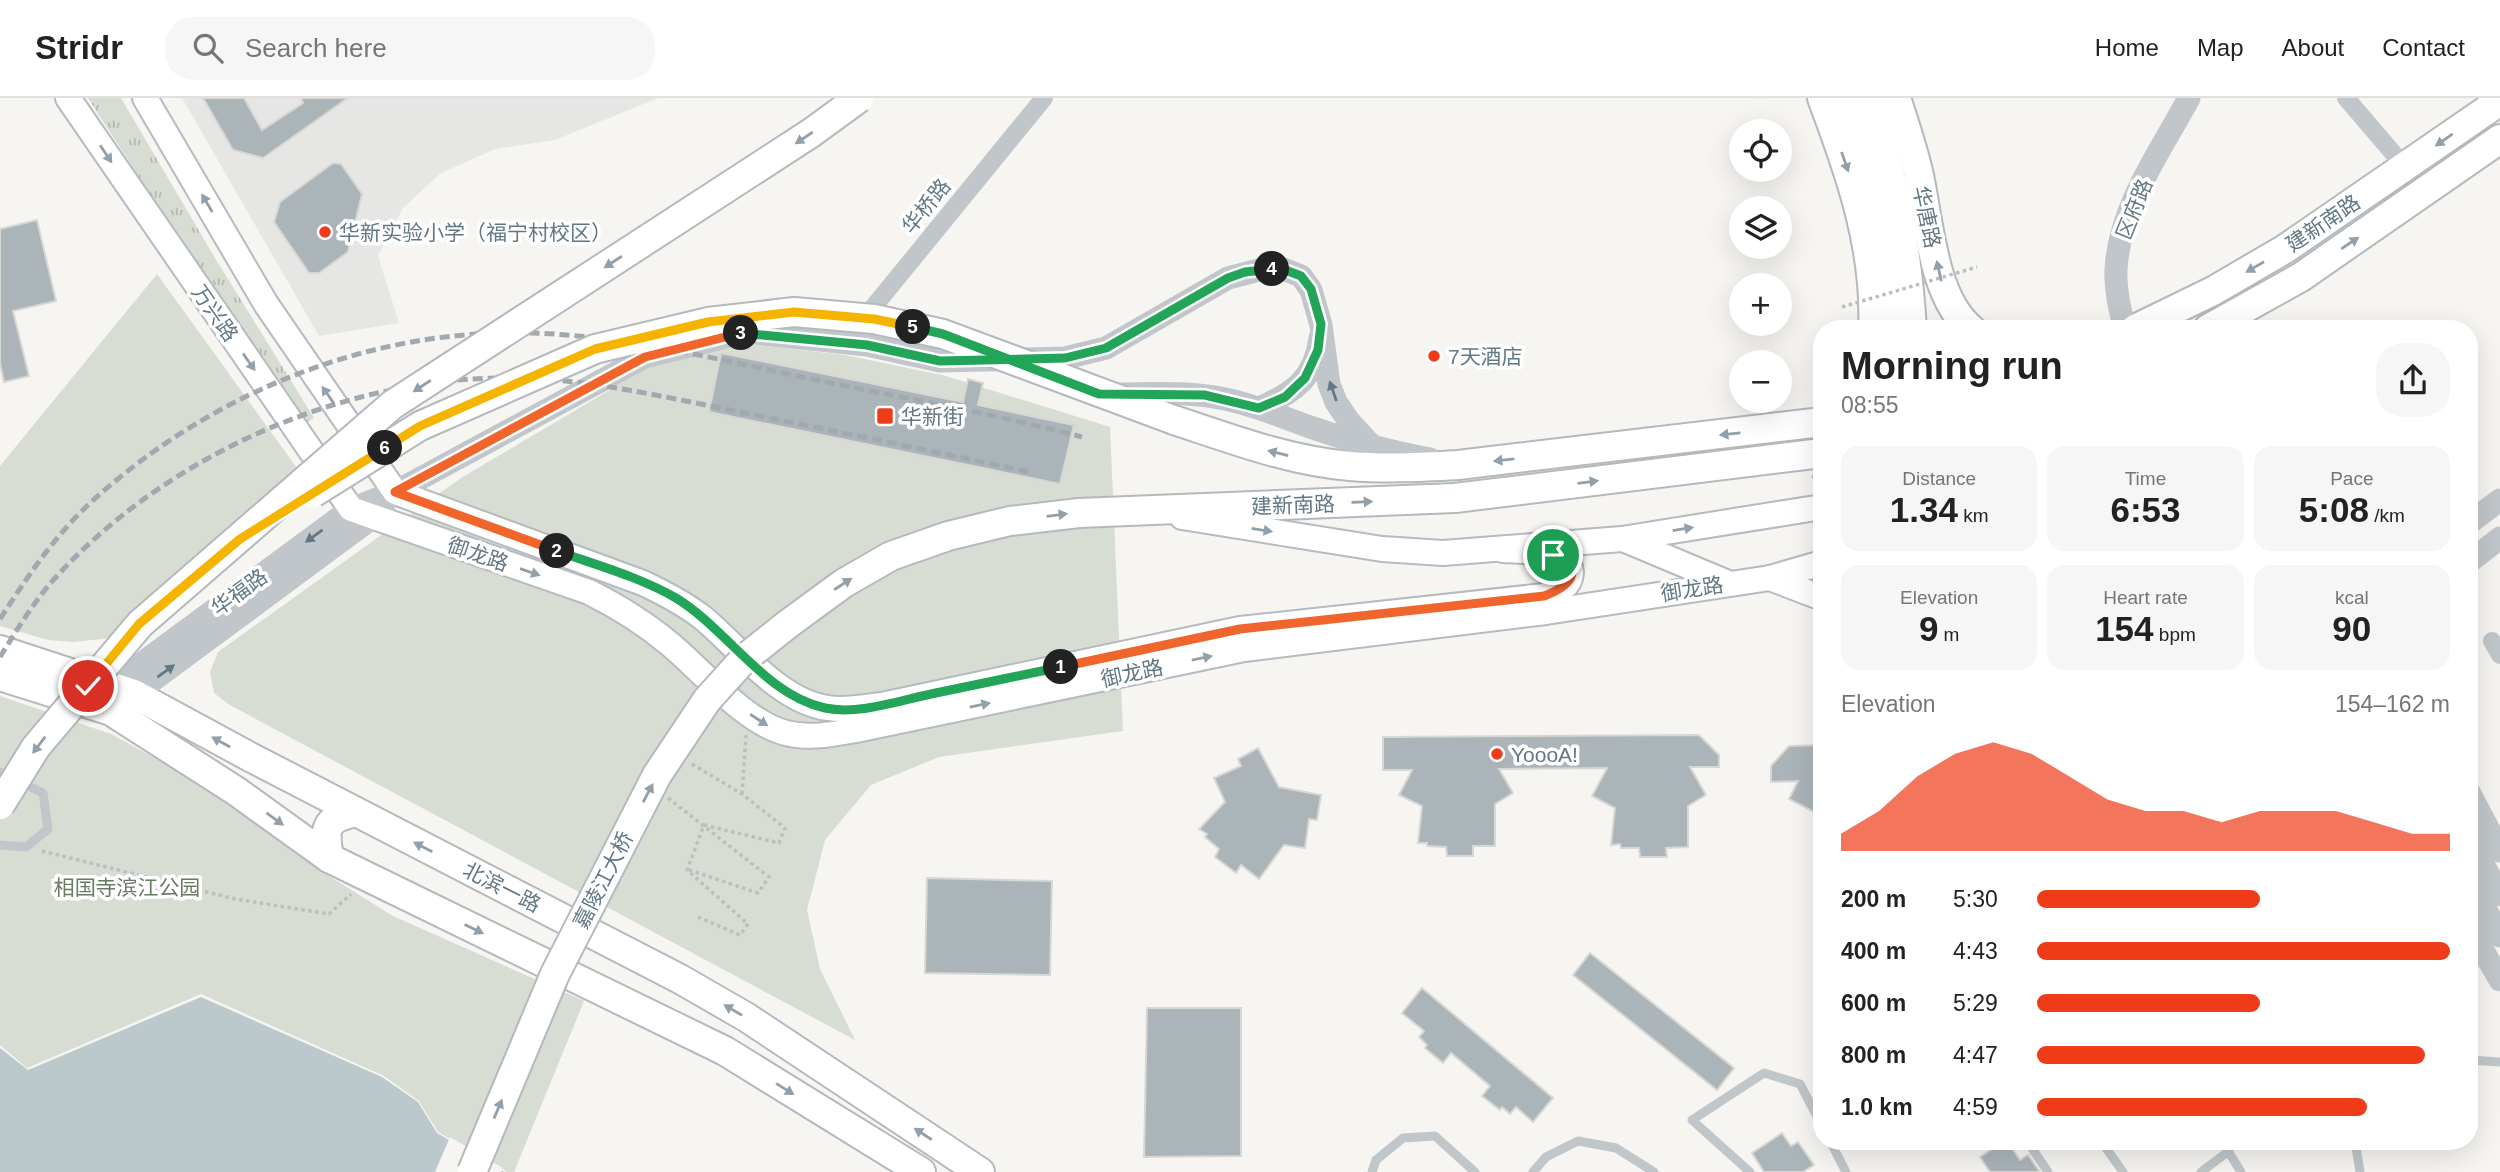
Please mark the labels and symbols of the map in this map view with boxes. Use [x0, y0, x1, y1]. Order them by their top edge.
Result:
one-way arrow [794, 132, 814, 145]
one-way arrow [2435, 133, 2453, 147]
one-way arrow [99, 145, 112, 164]
one-way arrow [1840, 152, 1851, 173]
street label: 华桥路 [897, 174, 955, 238]
street label: 区府路 [2112, 175, 2156, 243]
street label: 华唐路 [1909, 184, 1945, 250]
street label: 建新南路 [2282, 190, 2364, 256]
one-way arrow [201, 193, 213, 213]
place label: 华新实验小学（福宁村校区） [339, 221, 612, 244]
marker: 华新实验小学（福宁村校区） [317, 224, 333, 240]
one-way arrow [2341, 237, 2360, 250]
pin: 4 [1254, 252, 1290, 286]
one-way arrow [603, 256, 623, 269]
one-way arrow [1933, 260, 1944, 282]
one-way arrow [2245, 260, 2264, 273]
street label: 万兴路 [188, 281, 242, 345]
pin: 5 [895, 310, 930, 344]
pin: 3 [724, 316, 758, 350]
place label: 7天酒店 [1448, 345, 1523, 368]
marker: 7天酒店 [1426, 348, 1442, 364]
one-way arrow [242, 353, 256, 371]
one-way arrow [412, 380, 432, 393]
one-way arrow [1327, 380, 1338, 401]
one-way arrow [321, 386, 335, 404]
place label: 华新街 [901, 405, 964, 428]
marker: 华新街 [875, 406, 895, 426]
one-way arrow [1719, 429, 1741, 440]
pin: 6 [368, 430, 402, 466]
one-way arrow [1267, 447, 1289, 458]
one-way arrow [1493, 454, 1515, 465]
one-way arrow [1577, 476, 1599, 487]
street label: 建新南路 [1251, 492, 1335, 518]
one-way arrow [1351, 496, 1373, 507]
one-way arrow [1046, 510, 1068, 521]
one-way arrow [1672, 523, 1694, 534]
one-way arrow [1251, 525, 1273, 536]
pin [1523, 525, 1583, 585]
one-way arrow [305, 529, 324, 543]
street label: 御龙路 [444, 533, 512, 575]
pin: 2 [540, 533, 574, 568]
street label: 华福路 [207, 564, 271, 620]
one-way arrow [519, 567, 540, 578]
street label: 御龙路 [1659, 573, 1725, 605]
one-way arrow [834, 577, 852, 591]
pin: 1 [1044, 650, 1078, 684]
one-way arrow [1191, 652, 1213, 663]
street label: 御龙路 [1099, 655, 1165, 691]
pin [58, 656, 118, 716]
one-way arrow [156, 663, 174, 678]
one-way arrow [969, 699, 991, 710]
one-way arrow [750, 713, 768, 727]
one-way arrow [32, 735, 47, 753]
one-way arrow [212, 736, 231, 748]
place label: YoooA! [1511, 743, 1578, 766]
marker: YoooA! [1489, 746, 1505, 762]
one-way arrow [642, 783, 654, 803]
one-way arrow [266, 812, 284, 826]
street label: 嘉陵江大桥 [569, 828, 637, 932]
one-way arrow [413, 841, 433, 852]
street label: 北滨一路 [459, 858, 545, 916]
park label: 相国寺滨江公园 [54, 876, 201, 899]
one-way arrow [464, 923, 484, 934]
one-way arrow [723, 1003, 742, 1016]
one-way arrow [776, 1082, 795, 1095]
one-way arrow [493, 1098, 504, 1119]
one-way arrow [913, 1128, 933, 1141]

